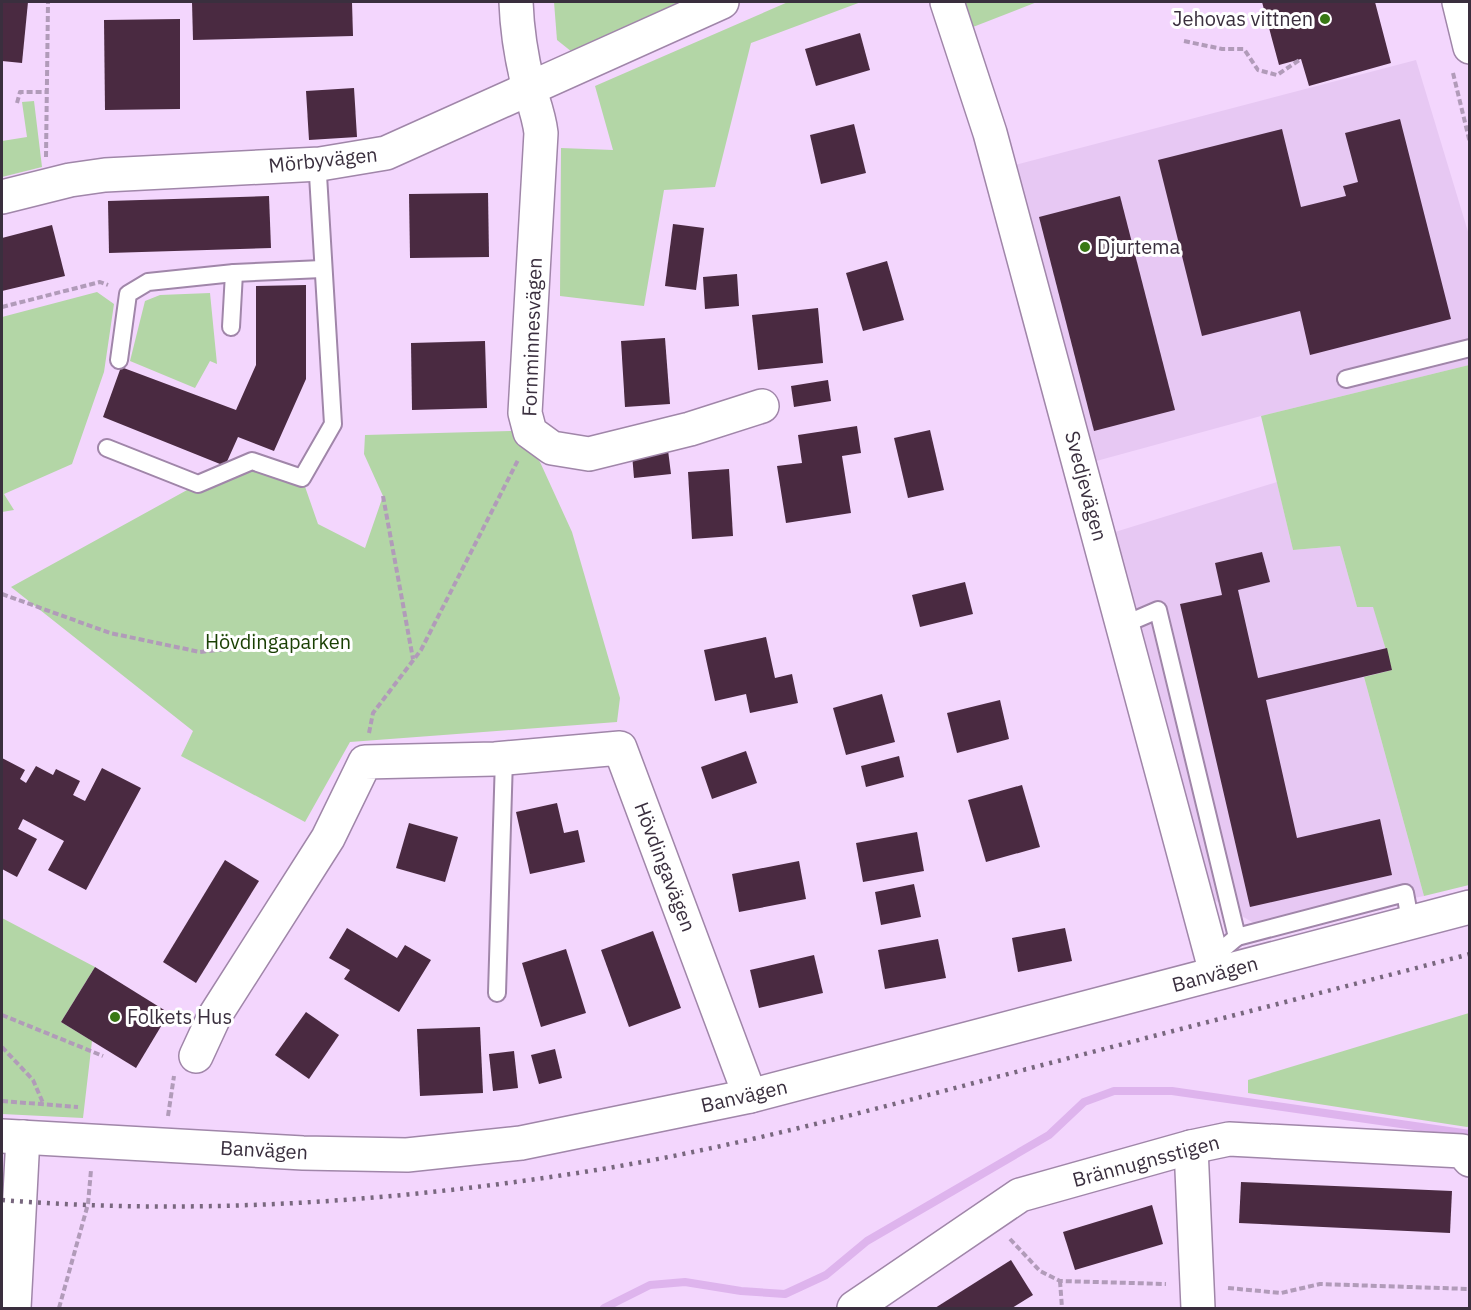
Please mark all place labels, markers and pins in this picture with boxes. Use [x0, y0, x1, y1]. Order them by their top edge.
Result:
place label: Jehovas vittnen [1172, 5, 1313, 32]
marker: Jehovas vittnen [1318, 12, 1332, 26]
place label: Djurtema [1097, 233, 1181, 260]
marker: Djurtema [1078, 240, 1092, 254]
place label: Folkets Hus [127, 1003, 232, 1030]
marker: Folkets Hus [108, 1010, 122, 1024]

